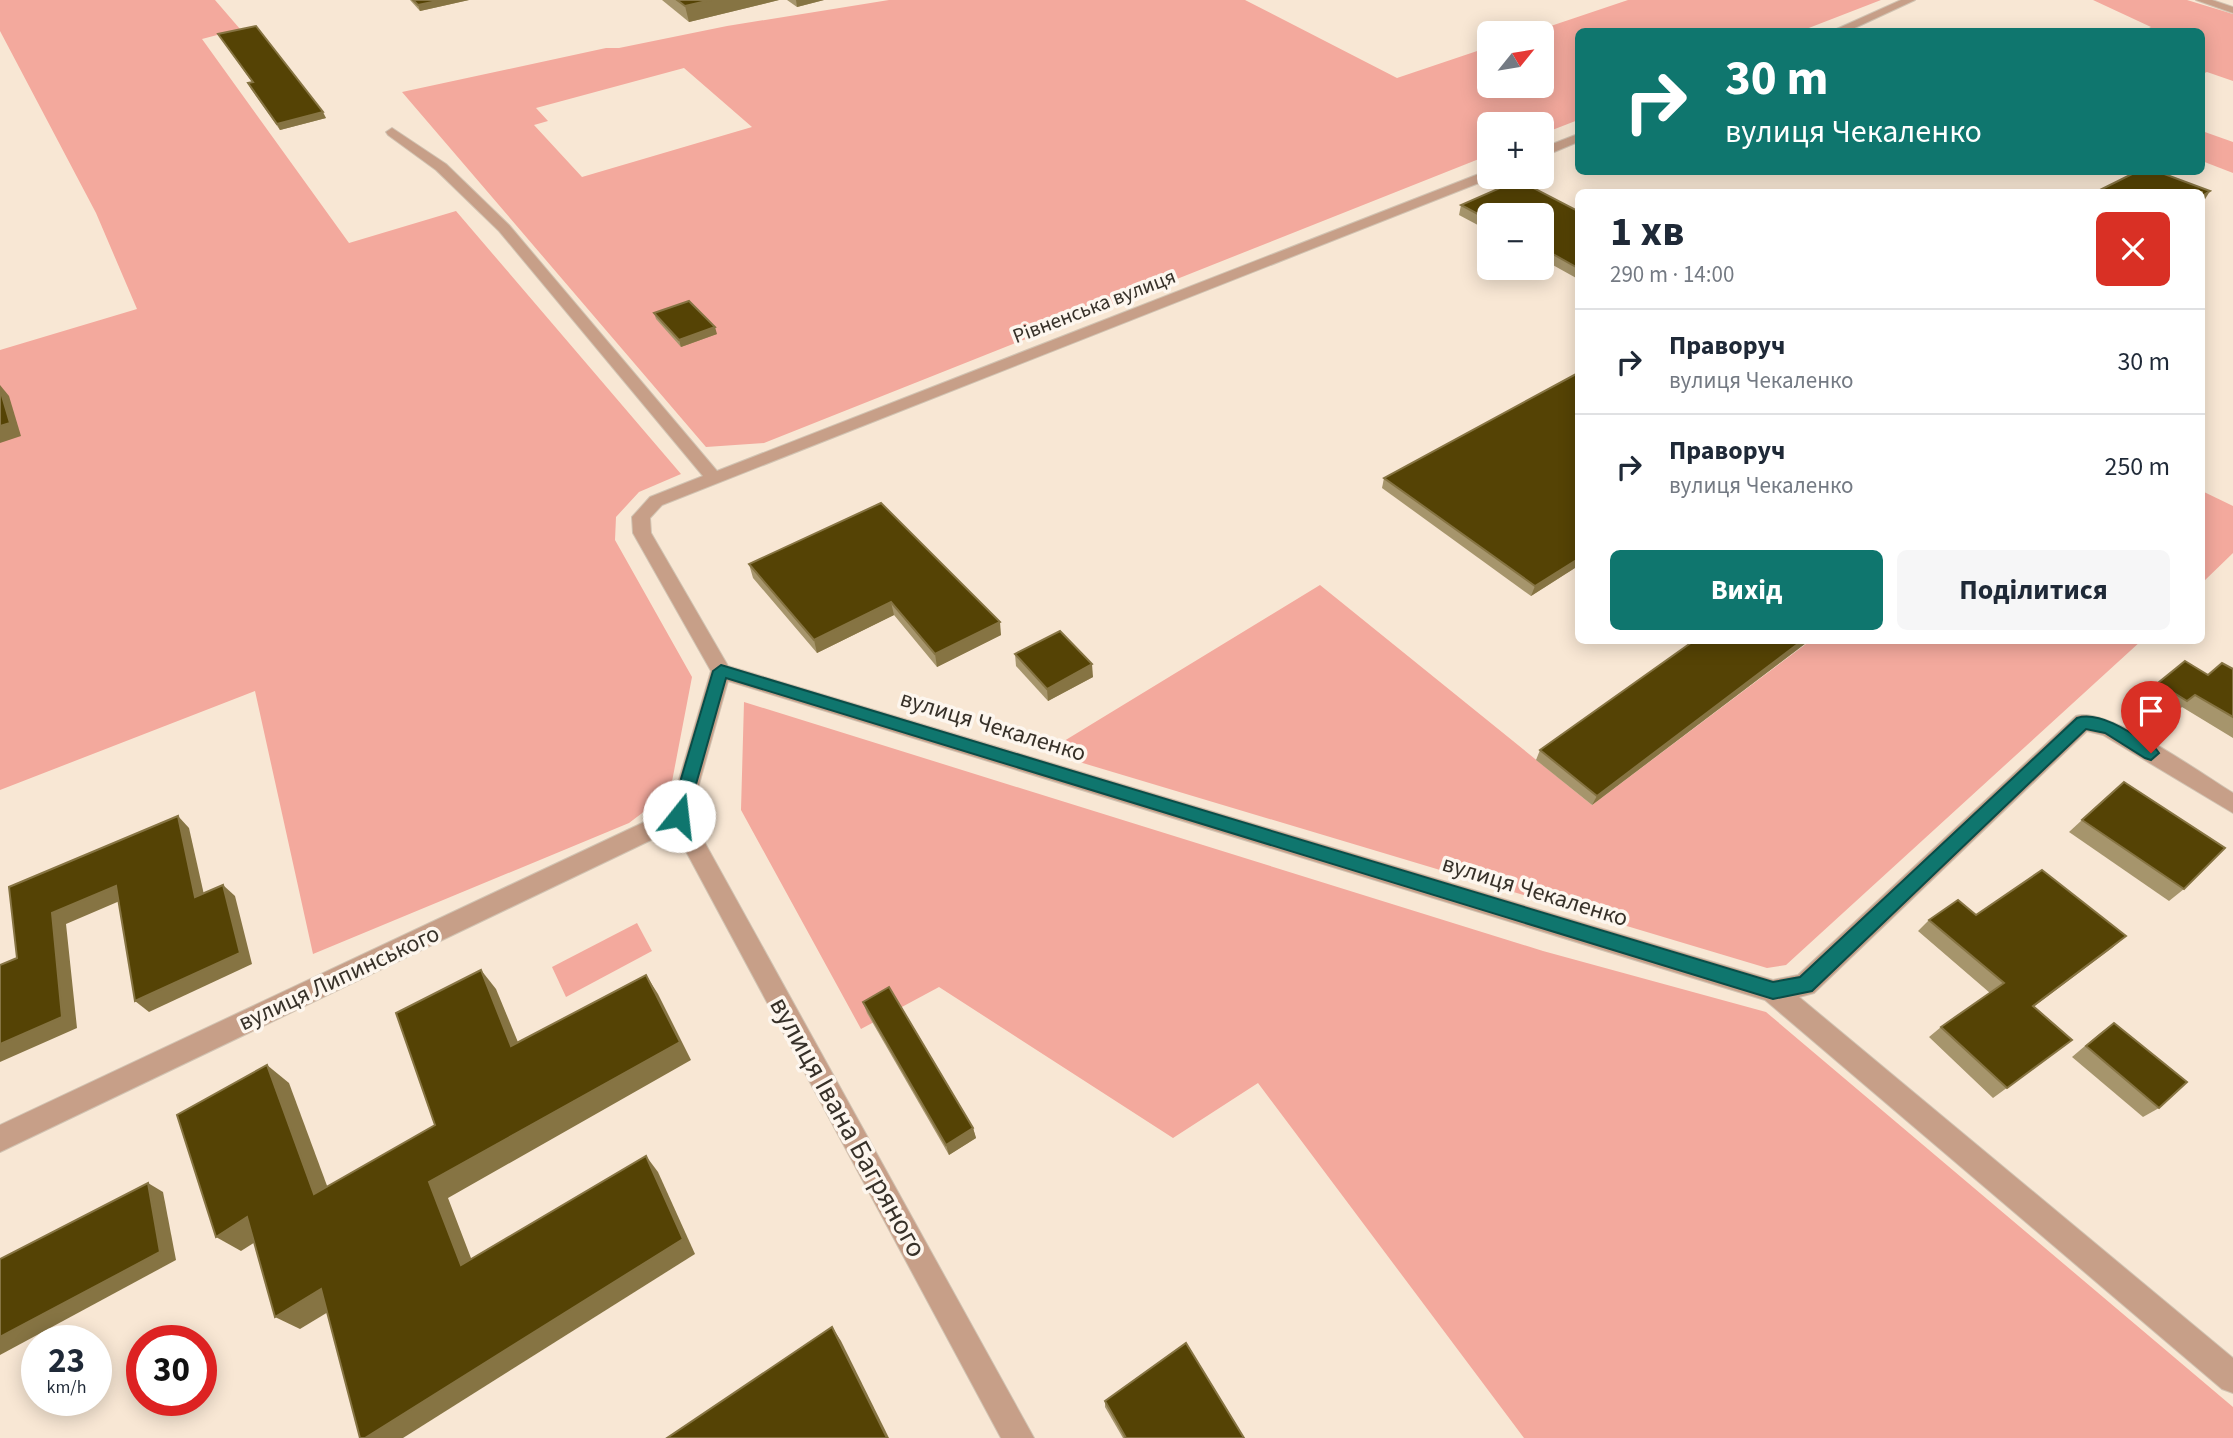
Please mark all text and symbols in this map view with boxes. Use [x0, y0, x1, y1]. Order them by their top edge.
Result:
north arrow [1477, 21, 1554, 98]
map controls [1477, 21, 1554, 280]
text: 30 m [1725, 44, 1829, 114]
icon: right [1610, 56, 1701, 147]
text: вулиця Чекаленко [1725, 109, 1982, 155]
button: + [1477, 112, 1554, 189]
text: 1 хв [1610, 202, 1684, 262]
button: − [1477, 203, 1554, 280]
button: close [2096, 212, 2170, 286]
text: 290 m · 14:00 [1610, 258, 1734, 291]
street label: Рівненська вулиця [1008, 261, 1180, 351]
text: Праворуч [1669, 327, 1785, 364]
icon: right [1610, 343, 1648, 381]
text: 30 m [2117, 343, 2170, 380]
text: вулиця Чекаленко [1669, 364, 1854, 397]
text: Праворуч [1669, 432, 1785, 469]
icon: right [1610, 448, 1648, 486]
text: 250 m [2104, 448, 2170, 485]
text: вулиця Чекаленко [1669, 469, 1854, 502]
button: Вихід [1610, 550, 1883, 630]
button: Поділитися [1897, 550, 2170, 630]
street label: вулиця Чекаленко [896, 681, 1090, 771]
pin [2121, 681, 2181, 753]
icon: arrive [2132, 692, 2170, 730]
position arrow [642, 779, 716, 853]
street label: вулиця Чекаленко [1438, 846, 1632, 936]
street label: вулиця Липинського [233, 916, 445, 1040]
street label: вулиця Івана Багряного [760, 989, 936, 1265]
speed limit sign: 30 [126, 1325, 217, 1416]
text: 23 [48, 1336, 85, 1386]
text: km/h [47, 1375, 86, 1400]

